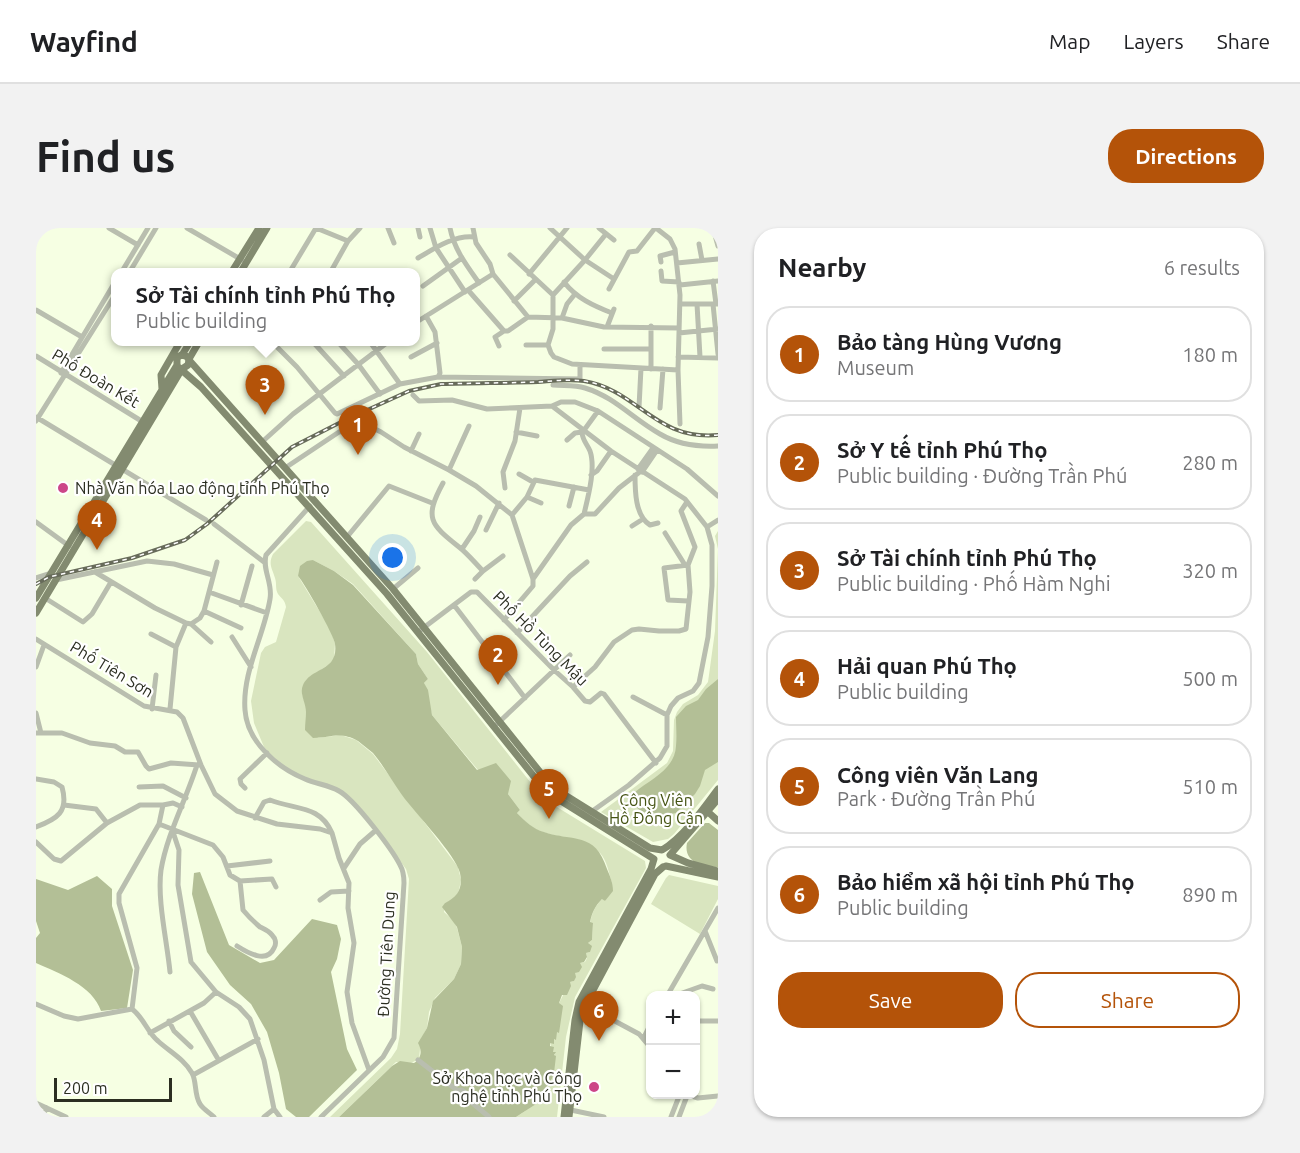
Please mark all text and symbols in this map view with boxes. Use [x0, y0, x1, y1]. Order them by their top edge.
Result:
text: Wayfind [30, 26, 138, 57]
text: Map [1049, 29, 1090, 53]
text: Layers [1123, 29, 1184, 53]
text: Share [1217, 29, 1270, 53]
button: Directions [1108, 129, 1264, 183]
text: Find us [36, 133, 175, 180]
text: Nearby [778, 253, 866, 282]
text: 6 results [1164, 256, 1240, 279]
popup [111, 268, 420, 346]
text: Sở Tài chính tỉnh Phú Thọ [136, 282, 395, 307]
text: Public building [136, 309, 267, 332]
text: Bảo tàng Hùng Vương [837, 329, 1062, 354]
street label: Phố Đoàn Kết [49, 342, 145, 411]
text: 1 [794, 343, 805, 366]
text: 180 m [1182, 343, 1238, 366]
text: Museum [837, 356, 914, 379]
pin: 3 [246, 366, 284, 415]
pin: 1 [338, 406, 378, 455]
text: Sở Y tế tỉnh Phú Thọ [837, 437, 1047, 462]
text: 2 [794, 451, 805, 474]
text: 280 m [1182, 451, 1238, 474]
text: Public building · Đường Trần Phú [837, 464, 1127, 487]
place label: Nhà Văn hóa Lao động tỉnh Phú Thọ [75, 479, 330, 497]
marker: Nhà Văn hóa Lao động tỉnh Phú Thọ [56, 481, 70, 495]
pin: 4 [78, 500, 116, 550]
your location [378, 543, 407, 572]
text: Sở Tài chính tỉnh Phú Thọ [837, 545, 1097, 570]
text: 3 [794, 559, 805, 582]
text: 320 m [1182, 559, 1238, 582]
text: Public building · Phố Hàm Nghi [837, 572, 1111, 595]
street label: Phố Hồ Tùng Mậu [490, 585, 594, 689]
street label: Phố Tiên Sơn [67, 635, 158, 701]
pin: 2 [478, 636, 518, 685]
text: Hải quan Phú Thọ [837, 653, 1017, 678]
text: 4 [794, 667, 805, 690]
text: 500 m [1182, 667, 1238, 690]
text: Public building [837, 680, 969, 703]
text: Công viên Văn Lang [837, 762, 1039, 787]
pin: 5 [530, 770, 568, 819]
text: 5 [794, 775, 805, 798]
text: 510 m [1182, 775, 1238, 798]
text: Park · Đường Trần Phú [837, 787, 1035, 810]
park label: Công Viên Hồ Đồng Cận [609, 791, 703, 827]
text: Bảo hiểm xã hội tỉnh Phú Thọ [837, 869, 1135, 894]
text: 6 [794, 883, 805, 906]
text: 890 m [1182, 883, 1238, 906]
street label: Đường Tiên Dung [374, 891, 398, 1017]
text: Public building [837, 896, 969, 919]
button: Save [778, 972, 1003, 1028]
button: Share [1015, 972, 1240, 1028]
map controls [646, 991, 700, 1099]
button: + [646, 991, 700, 1045]
pin: 6 [580, 992, 618, 1041]
button: − [646, 1045, 700, 1099]
place label: Sở Khoa học và Công nghệ tỉnh Phú Thọ [433, 1069, 582, 1105]
scale bar [54, 1075, 172, 1102]
text: 200 m [63, 1079, 108, 1097]
marker: Sở Khoa học và Công nghệ tỉnh Phú Thọ [587, 1080, 601, 1094]

